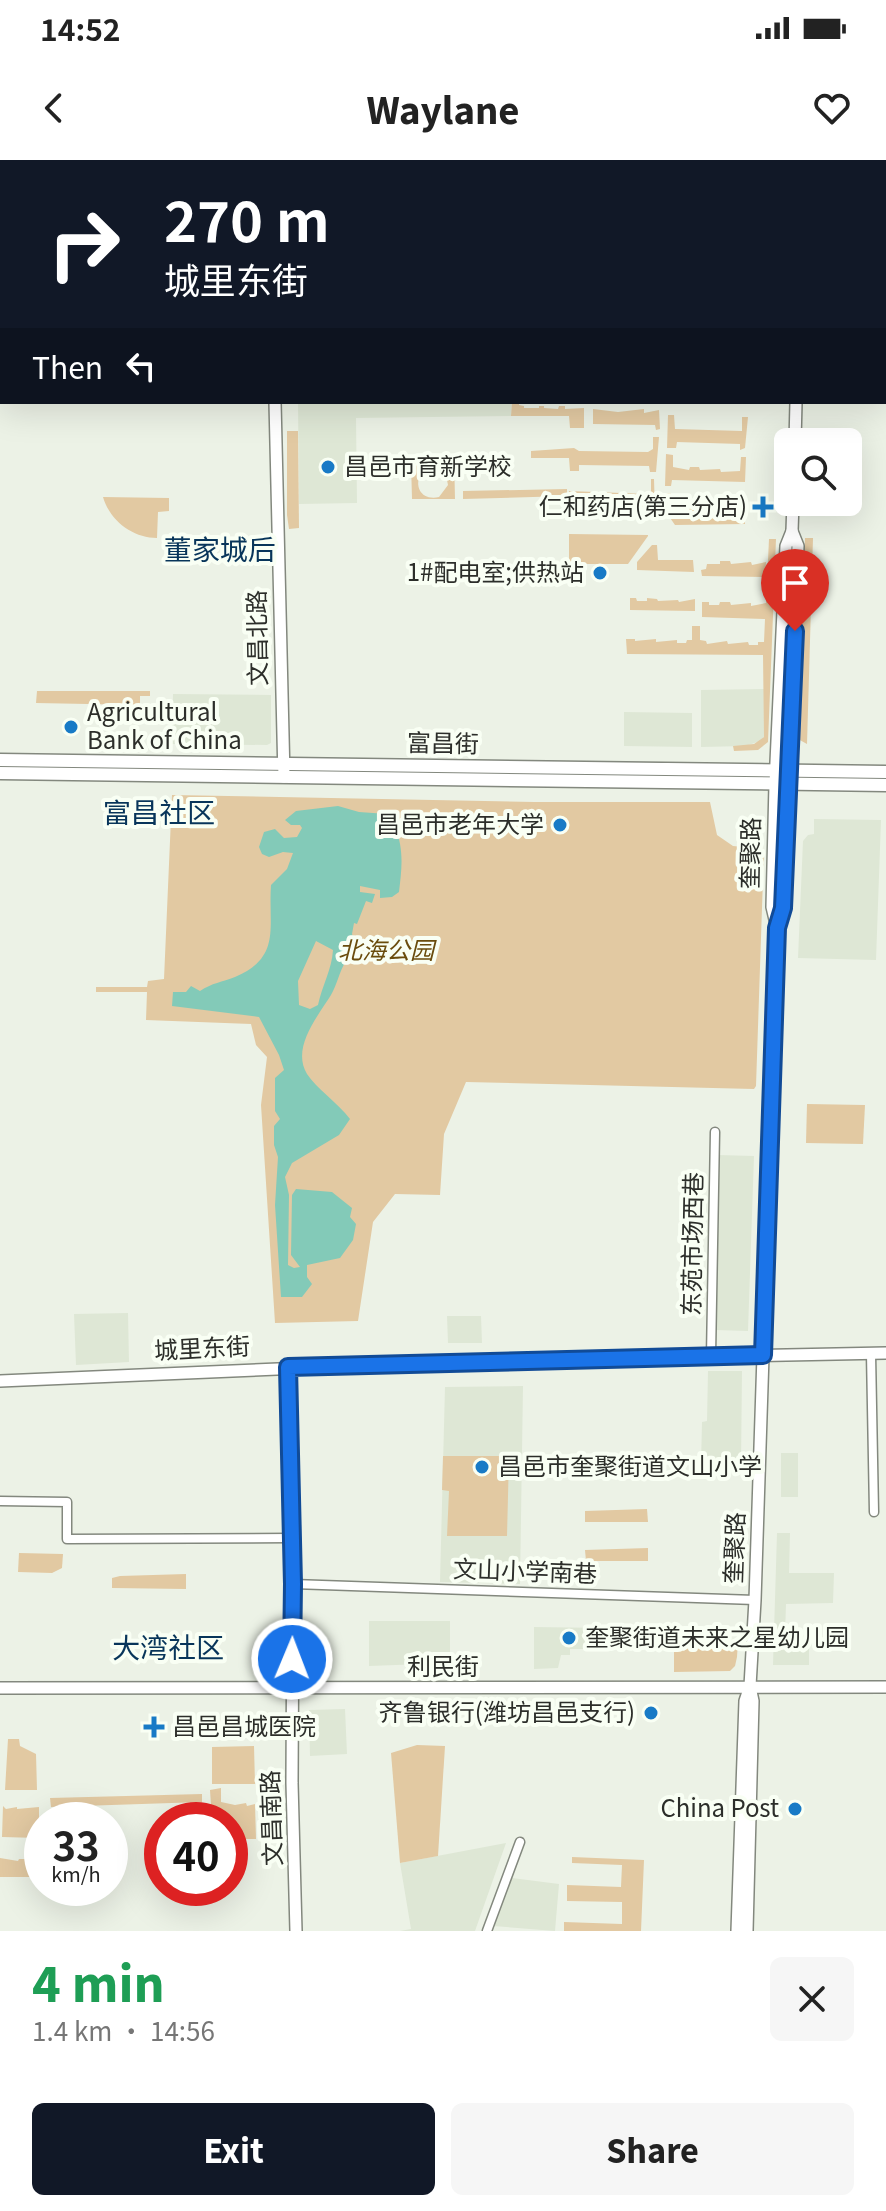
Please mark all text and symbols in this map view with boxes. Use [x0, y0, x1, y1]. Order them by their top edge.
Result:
text: 14:52 [40, 6, 121, 50]
text: Waylane [367, 82, 520, 134]
icon: back [32, 86, 76, 130]
icon: heart [810, 86, 854, 130]
text: 270 m [164, 177, 330, 258]
icon: right [32, 192, 136, 296]
text: 城里东街 [164, 252, 308, 304]
text: Then [32, 344, 103, 388]
icon: left [119, 344, 163, 388]
map controls [774, 428, 862, 516]
button: search [774, 428, 862, 516]
place label: 昌邑市育新学校 [344, 447, 512, 482]
marker: 昌邑市育新学校 [319, 458, 337, 476]
place label: 仁和药店(第三分店) [539, 487, 747, 522]
marker: 仁和药店(第三分店) [754, 498, 772, 516]
district label: 董家城后 [164, 528, 276, 568]
pin [761, 549, 829, 631]
place label: 1#配电室;供热站 [407, 553, 584, 588]
icon: arrive [773, 561, 817, 605]
marker: 1#配电室;供热站 [591, 564, 609, 582]
street label: 文昌北路 [237, 590, 274, 686]
place label: Agricultural Bank of China [87, 693, 242, 756]
marker: Agricultural Bank of China [62, 718, 80, 736]
street label: 富昌街 [407, 723, 479, 760]
district label: 富昌社区 [103, 791, 215, 831]
place label: 昌邑市老年大学 [376, 805, 544, 840]
marker: 昌邑市老年大学 [551, 816, 569, 834]
street label: 奎聚路 [730, 817, 767, 889]
park label: 北海公园 [338, 931, 437, 966]
street label: 东苑市场西巷 [672, 1172, 709, 1316]
street label: 城里东街 [153, 1327, 251, 1366]
place label: 昌邑市奎聚街道文山小学 [498, 1447, 762, 1482]
marker: 昌邑市奎聚街道文山小学 [473, 1458, 491, 1476]
street label: 奎聚路 [714, 1511, 751, 1585]
street label: 文山小学南巷 [453, 1549, 598, 1590]
position arrow [250, 1617, 334, 1701]
place label: 奎聚街道未来之星幼儿园 [585, 1618, 849, 1653]
district label: 大湾社区 [112, 1626, 224, 1666]
marker: 奎聚街道未来之星幼儿园 [560, 1629, 578, 1647]
street label: 利民街 [407, 1647, 479, 1682]
place label: 齐鲁银行(潍坊昌邑支行) [379, 1693, 635, 1728]
marker: 齐鲁银行(潍坊昌邑支行) [642, 1704, 660, 1722]
place label: 昌邑昌城医院 [172, 1707, 316, 1742]
marker: 昌邑昌城医院 [143, 1716, 165, 1738]
street label: 文昌南路 [250, 1770, 289, 1867]
place label: China Post [660, 1789, 779, 1824]
marker: China Post [786, 1800, 804, 1818]
speed limit sign: 40 [144, 1802, 248, 1906]
text: 33 [52, 1815, 100, 1873]
text: km/h [51, 1859, 101, 1888]
text: 4 min [32, 1946, 165, 2016]
button: close [770, 1957, 854, 2041]
text: 1.4 km · 14:56 [32, 2011, 215, 2048]
button: Exit [32, 2103, 435, 2195]
button: Share [451, 2103, 854, 2195]

